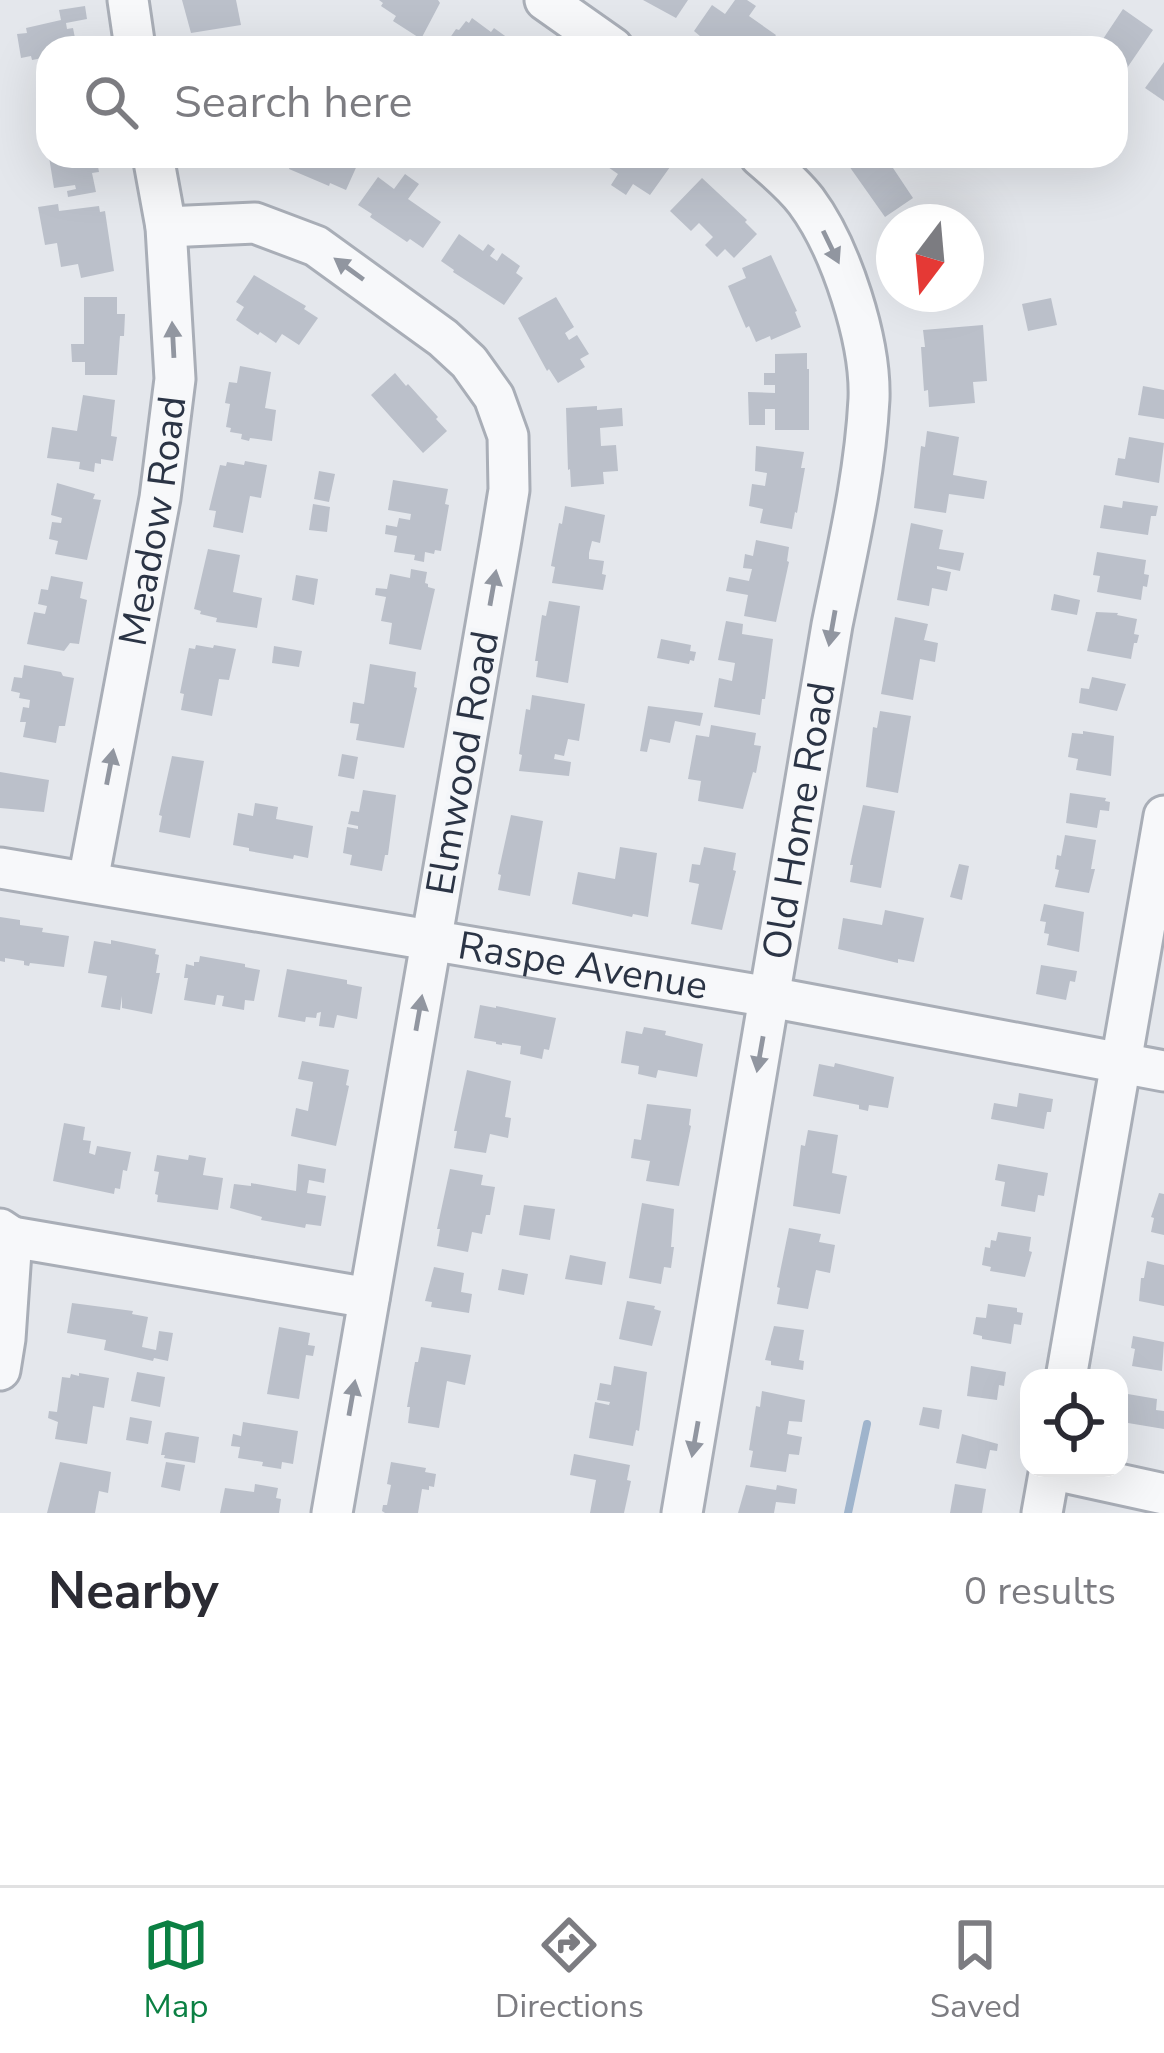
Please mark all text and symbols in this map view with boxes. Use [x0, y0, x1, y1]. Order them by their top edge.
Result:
search box [36, 36, 1128, 168]
icon: search [78, 69, 144, 135]
text: Search here [174, 72, 413, 133]
north arrow [876, 204, 984, 312]
one-way arrow [821, 230, 841, 265]
one-way arrow [333, 258, 365, 282]
one-way arrow [163, 320, 182, 358]
street label: Meadow Road [106, 393, 199, 650]
one-way arrow [483, 569, 502, 606]
one-way arrow [822, 610, 841, 648]
street label: Elmwood Road [414, 627, 512, 899]
street label: Old Home Road [749, 678, 848, 963]
one-way arrow [101, 747, 120, 785]
street label: Raspe Avenue [454, 919, 711, 1013]
one-way arrow [410, 994, 428, 1032]
one-way arrow [750, 1036, 769, 1073]
map controls [1020, 1369, 1128, 1477]
button: locate [1020, 1369, 1128, 1477]
one-way arrow [344, 1378, 362, 1416]
one-way arrow [685, 1420, 703, 1458]
text: Nearby [48, 1556, 219, 1626]
text: 0 results [964, 1565, 1116, 1618]
tab: Map [143, 1912, 209, 2029]
tab: Directions [495, 1912, 644, 2029]
tab: Saved [930, 1912, 1021, 2029]

